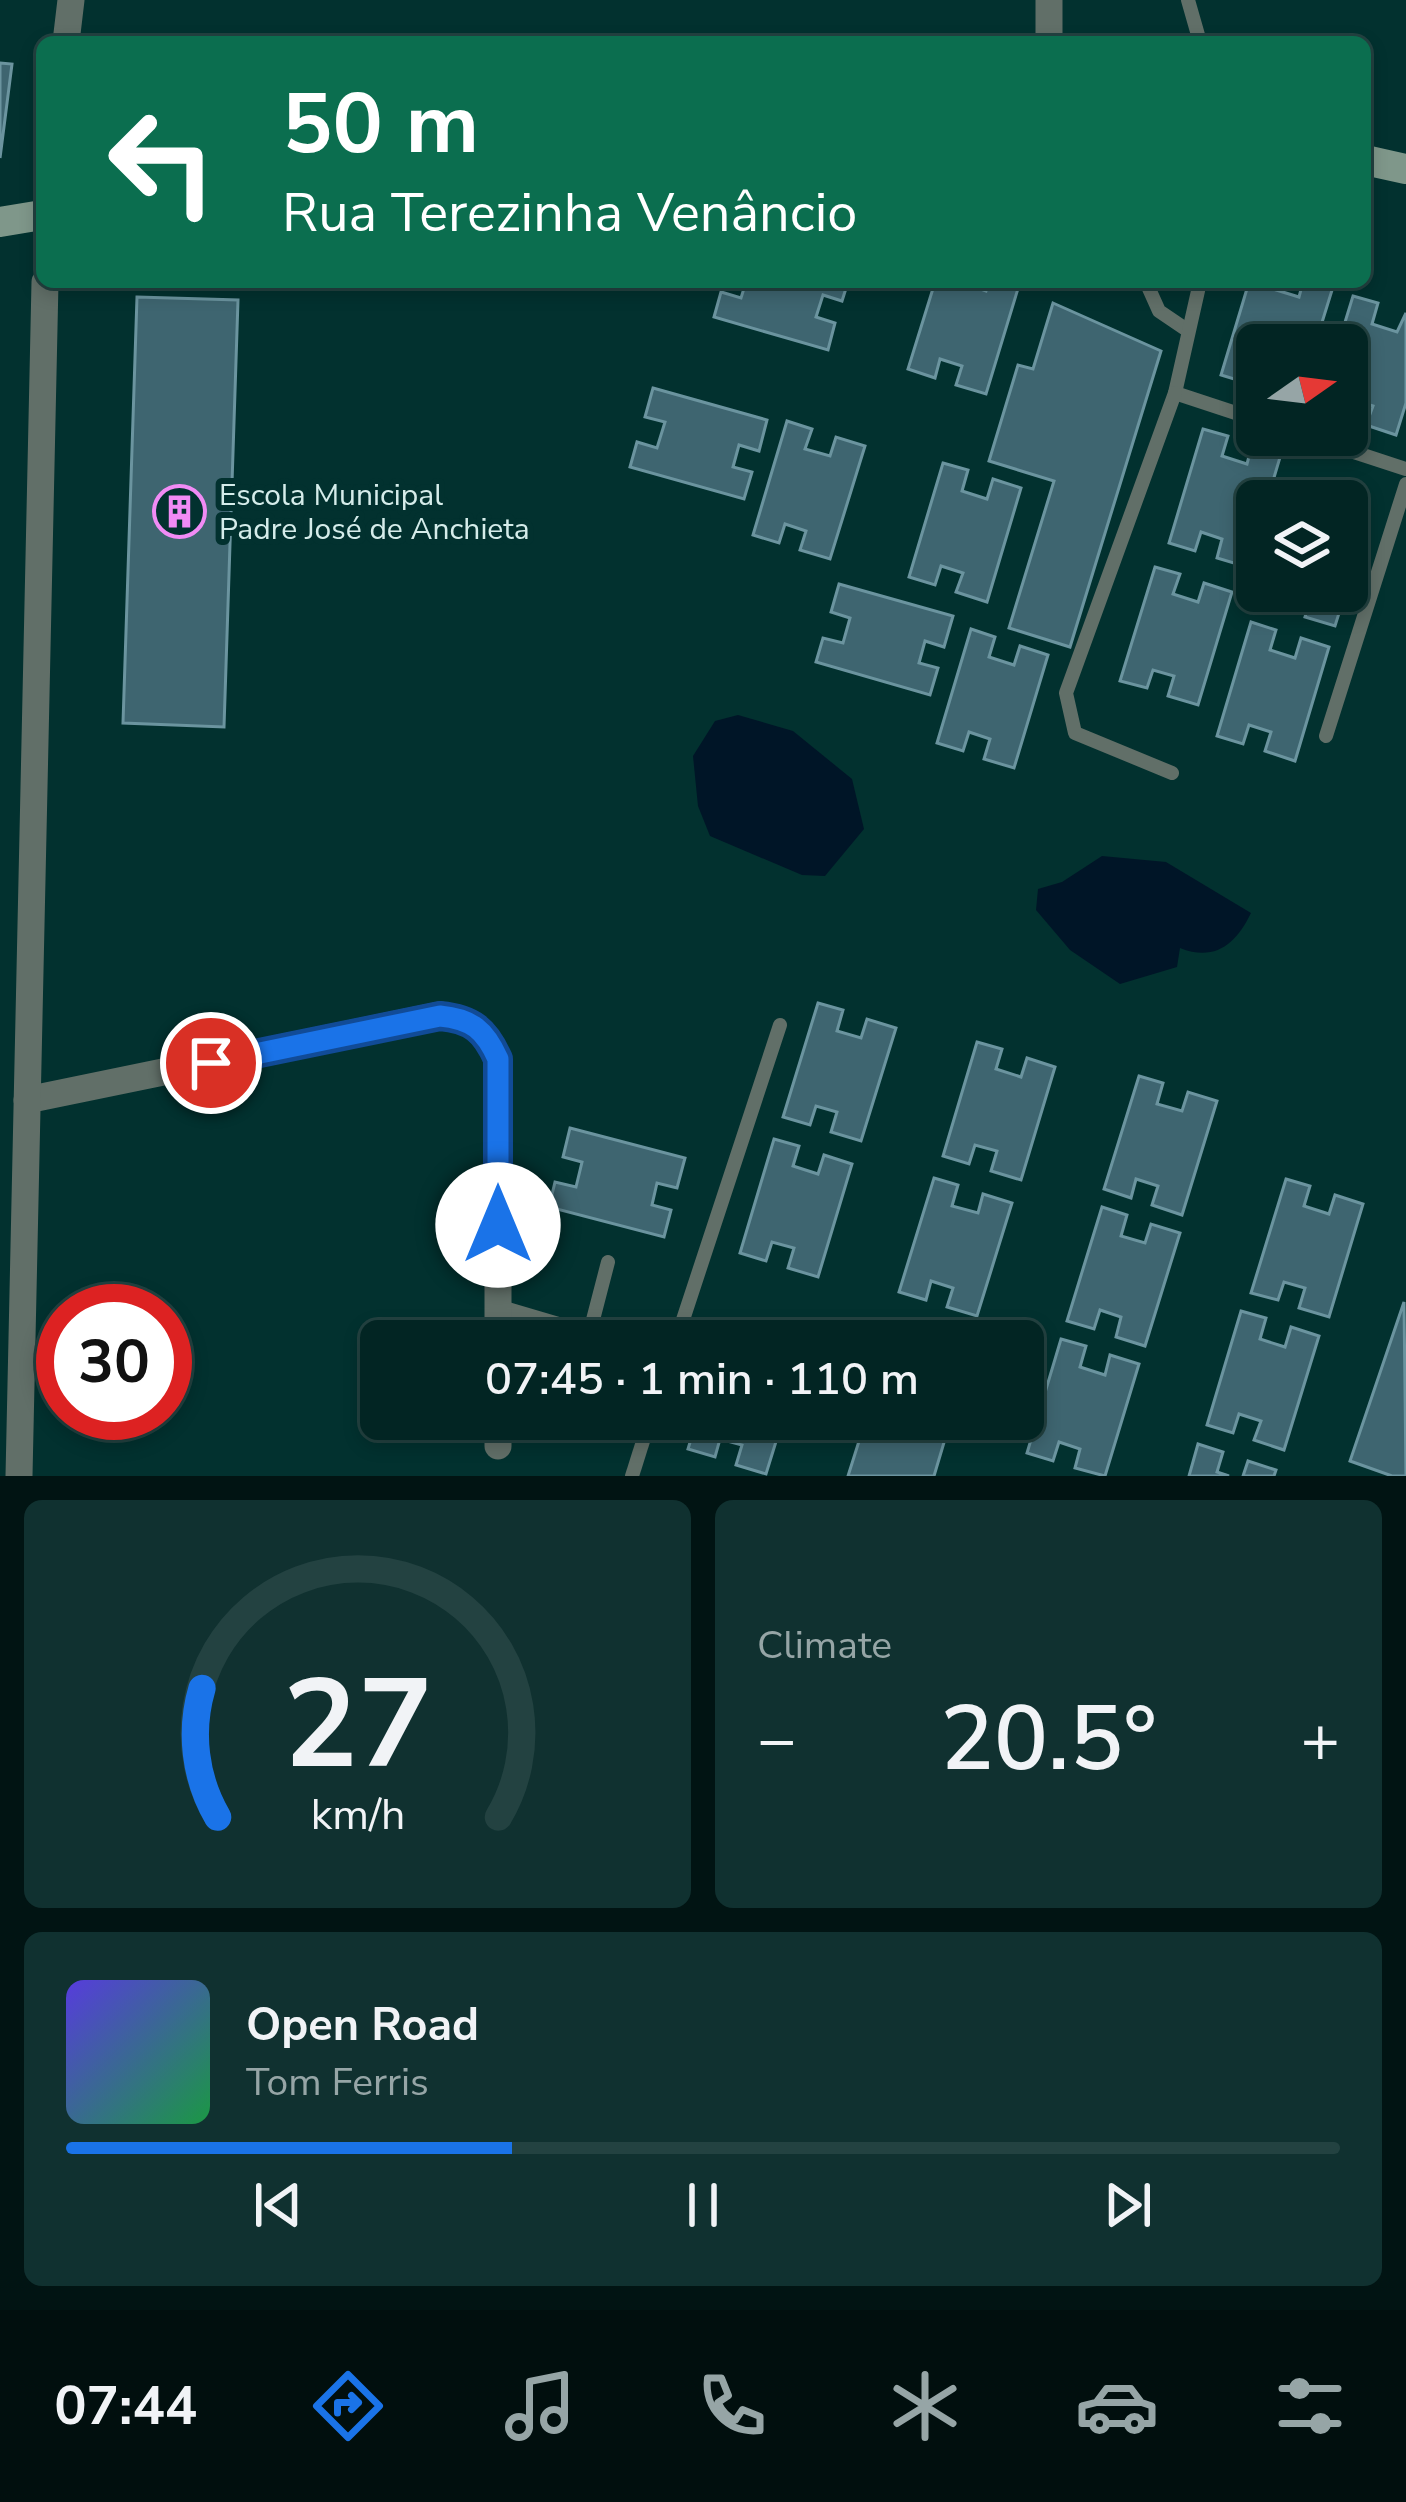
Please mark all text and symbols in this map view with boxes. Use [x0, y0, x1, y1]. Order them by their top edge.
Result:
text: 50 m [282, 67, 479, 182]
icon: left [84, 84, 240, 240]
text: Rua Terezinha Venâncio [282, 176, 857, 250]
north arrow [1236, 324, 1368, 456]
map controls [1236, 324, 1368, 612]
place label: Escola Municipal Padre José de Anchieta [219, 475, 530, 550]
button: layers [1236, 480, 1368, 612]
building icon: Escola Municipal Padre José de Anchieta [152, 484, 208, 540]
pin [160, 1012, 262, 1114]
icon: arrive [178, 1030, 244, 1096]
position arrow [435, 1162, 561, 1288]
speed limit sign: 30 [36, 1284, 192, 1440]
text: 07:45 · 1 min · 110 m [485, 1349, 919, 1410]
text: Climate [757, 1619, 892, 1672]
text: 27 [283, 1640, 432, 1810]
text: 20.5° [940, 1678, 1157, 1801]
text: − [757, 1695, 797, 1785]
text: + [1300, 1695, 1340, 1785]
text: km/h [310, 1786, 405, 1844]
text: Open Road [246, 1995, 479, 2056]
text: Tom Ferris [246, 2056, 429, 2109]
icon: previous [245, 2172, 311, 2238]
icon: pause [670, 2172, 736, 2238]
icon: next [1095, 2172, 1161, 2238]
icon: directions [306, 2364, 390, 2448]
icon: music [498, 2364, 582, 2448]
icon: phone [690, 2364, 774, 2448]
icon: climate [883, 2364, 967, 2448]
icon: car [1075, 2364, 1159, 2448]
icon: filters [1268, 2364, 1352, 2448]
text: 07:44 [54, 2369, 197, 2443]

